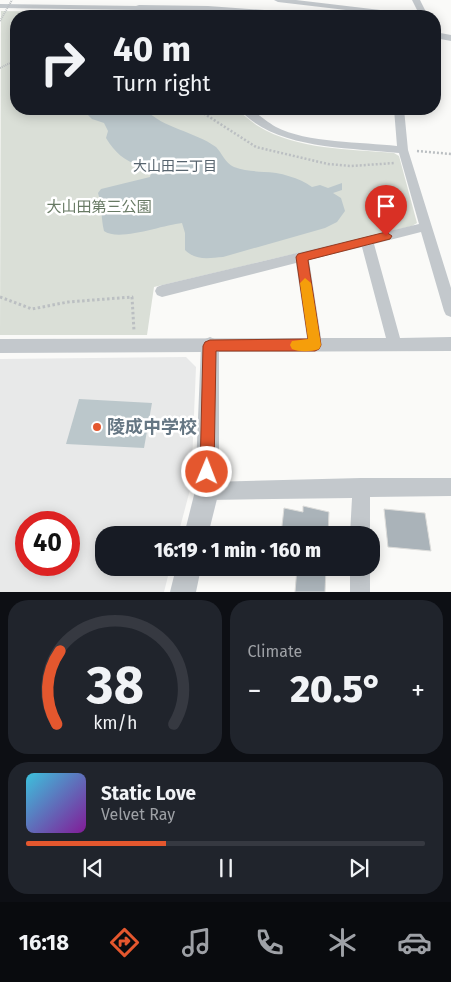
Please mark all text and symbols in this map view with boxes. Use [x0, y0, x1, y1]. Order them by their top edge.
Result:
text: 40 m [113, 28, 191, 70]
icon: right [30, 30, 95, 95]
text: Turn right [113, 70, 210, 97]
district label: 大山田二丁目 [133, 158, 217, 175]
pin [365, 185, 407, 236]
icon: arrive [372, 192, 400, 220]
park label: 大山田第三公園 [46, 198, 152, 216]
place label: 陵成中学校 [107, 416, 197, 438]
marker: 陵成中学校 [91, 421, 103, 433]
position arrow [180, 445, 232, 497]
speed limit sign: 40 [15, 511, 80, 576]
text: 16:19 · 1 min · 160 m [154, 539, 321, 562]
text: Climate [248, 642, 302, 661]
text: 38 [85, 654, 143, 717]
text: 20.5° [290, 666, 382, 712]
text: − [248, 674, 262, 707]
text: + [411, 674, 425, 707]
text: km/h [93, 712, 137, 734]
text: Static Love [101, 782, 196, 805]
text: Velvet Ray [101, 805, 175, 824]
icon: previous [79, 854, 107, 882]
icon: pause [212, 854, 240, 882]
icon: next [345, 854, 373, 882]
icon: directions [107, 925, 142, 960]
icon: music [179, 925, 214, 960]
icon: phone [252, 925, 287, 960]
icon: climate [325, 925, 360, 960]
icon: car [397, 925, 432, 960]
text: 16:18 [19, 929, 69, 956]

